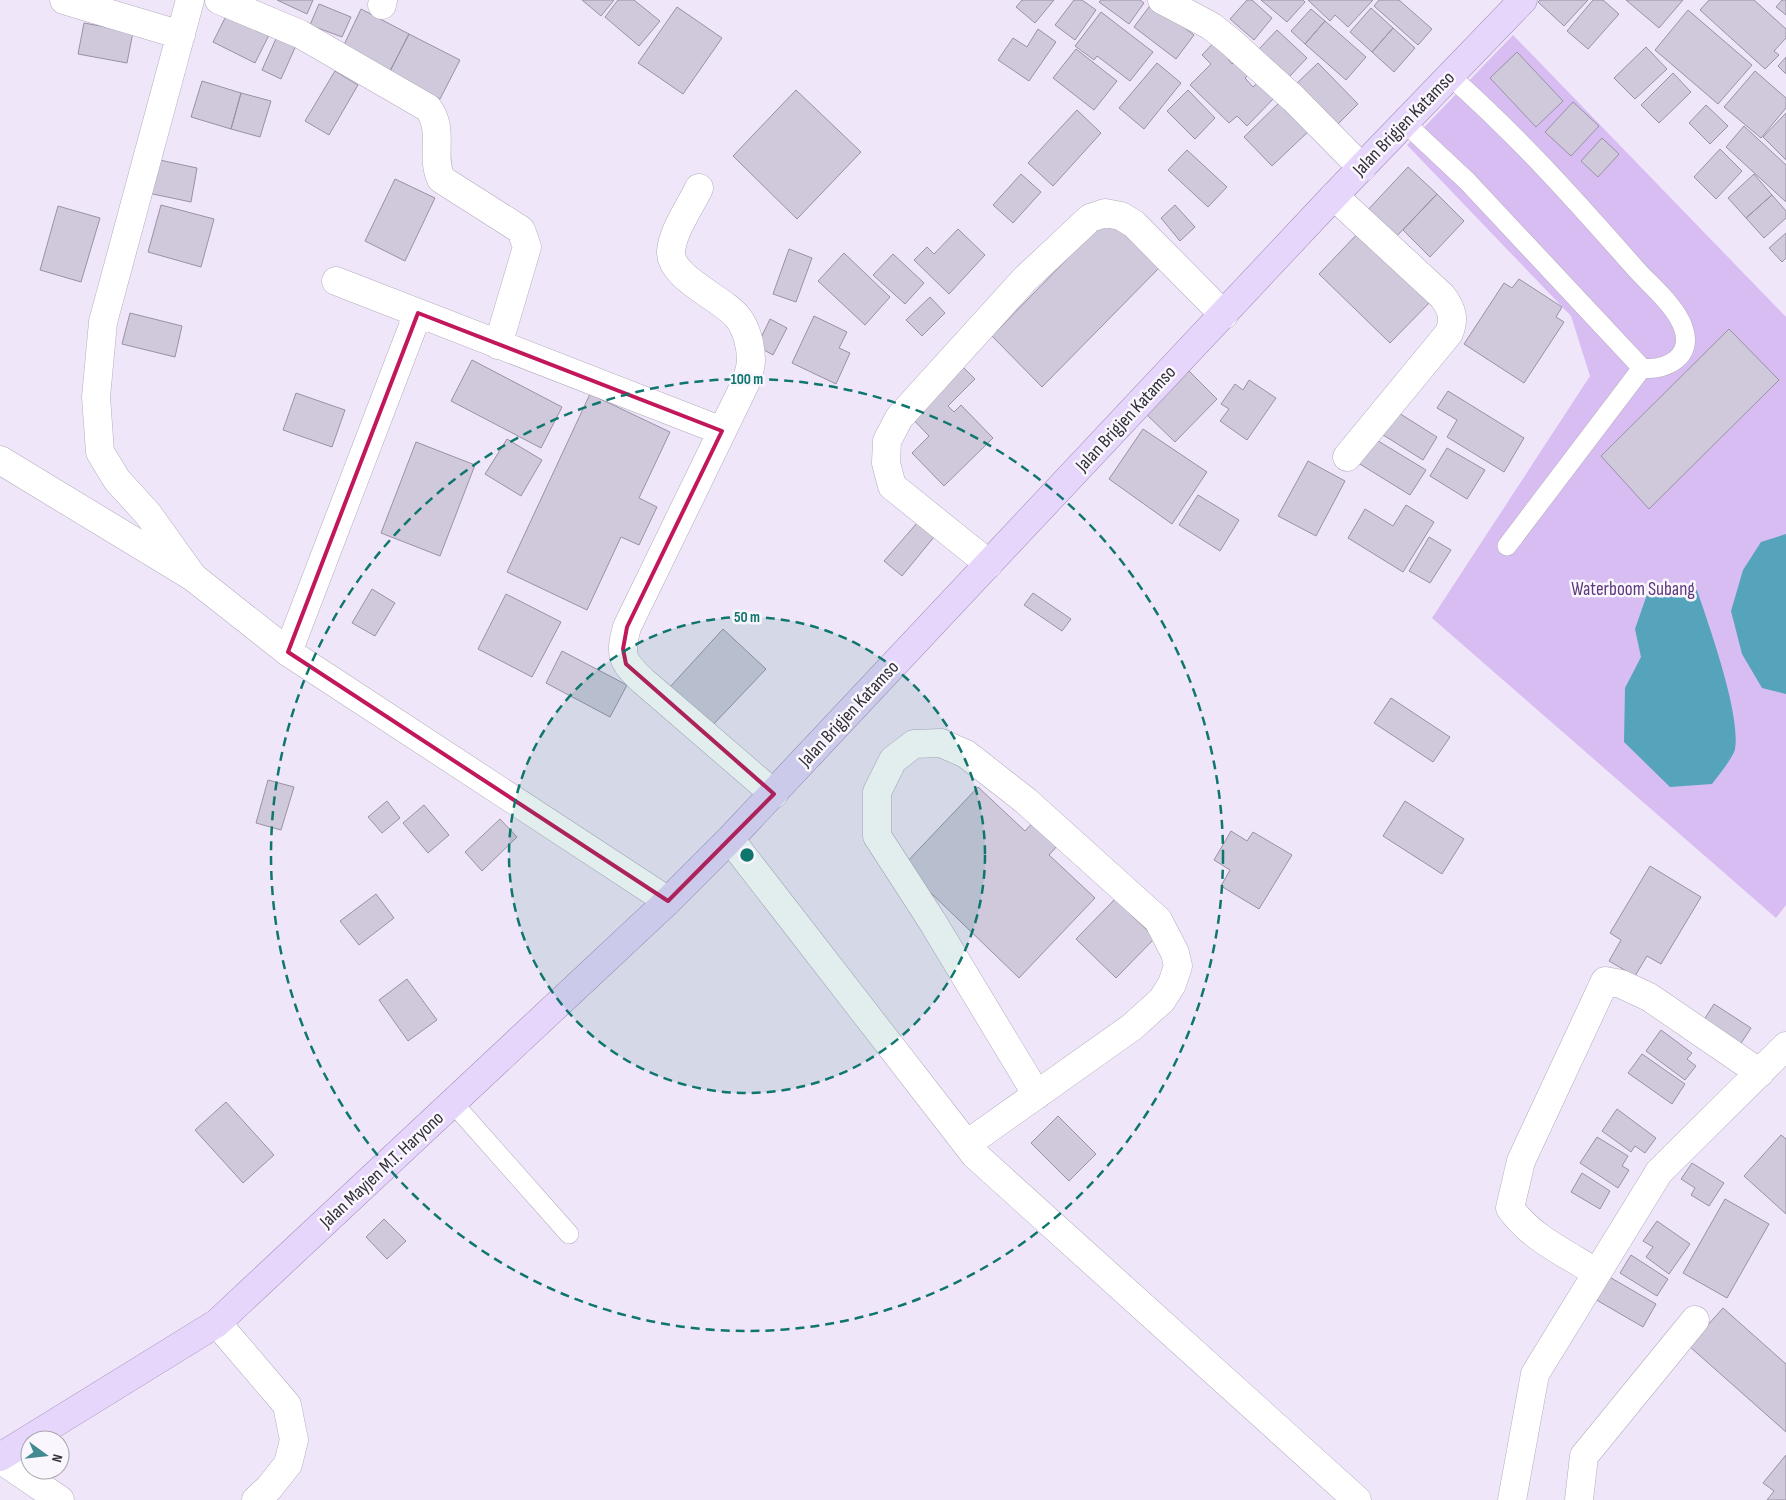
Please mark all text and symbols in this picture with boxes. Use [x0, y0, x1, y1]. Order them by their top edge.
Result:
street label: Jalan Brigjen Katamso [1348, 67, 1460, 182]
street label: Jalan Brigjen Katamso [1070, 361, 1181, 478]
text: 100 m [731, 370, 763, 389]
park label: Waterboom Subang [1571, 578, 1695, 601]
text: 50 m [734, 608, 760, 627]
street label: Jalan Brigjen Katamso [793, 656, 904, 773]
centre of rings [738, 846, 756, 864]
street label: Jalan Mayjen M.T. Haryono [315, 1107, 449, 1234]
north arrow [20, 1430, 70, 1480]
text: N [48, 1452, 66, 1464]

